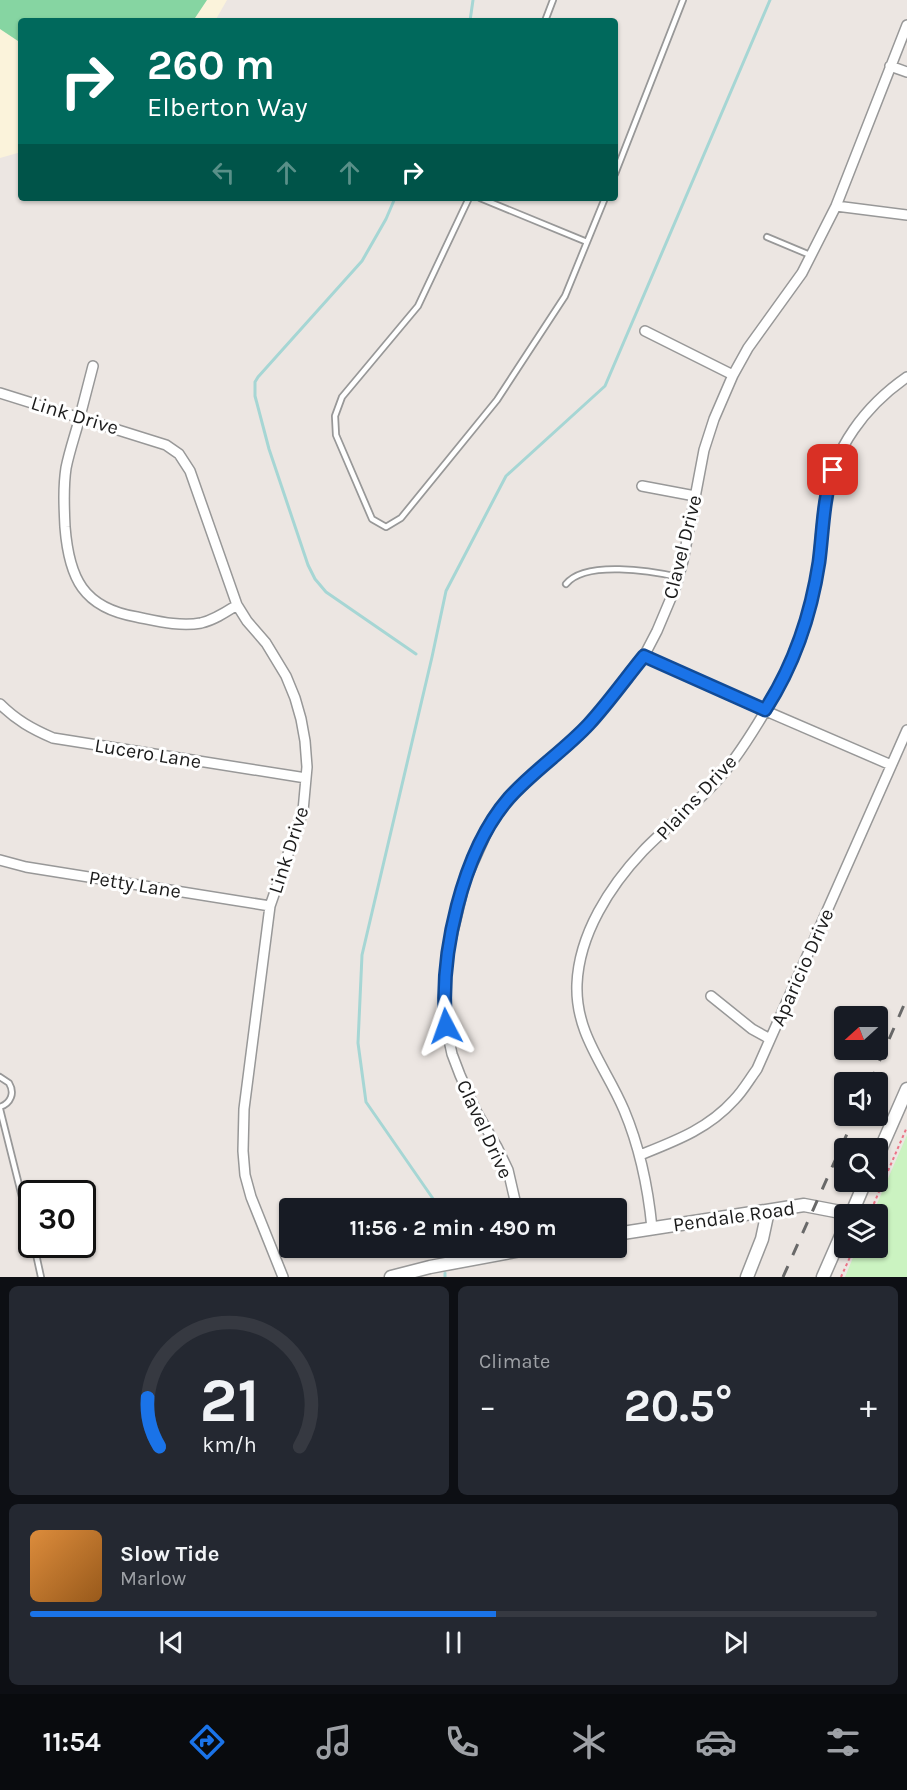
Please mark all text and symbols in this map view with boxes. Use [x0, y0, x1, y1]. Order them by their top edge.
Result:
text: 260 m [147, 40, 275, 90]
icon: right [48, 42, 126, 120]
text: Elberton Way [147, 91, 308, 123]
icon: left [207, 156, 240, 189]
icon: ahead [270, 156, 303, 189]
icon: ahead [333, 156, 366, 189]
icon: right [396, 156, 429, 189]
street label: Link Drive [28, 391, 121, 440]
pin [807, 444, 858, 495]
icon: arrive [816, 453, 849, 486]
street label: Clavel Drive [658, 493, 706, 601]
street label: Lucero Lane [93, 734, 203, 773]
street label: Plains Drive [651, 750, 741, 845]
street label: Link Drive [264, 804, 313, 897]
street label: Petty Lane [87, 866, 183, 903]
street label: Aparicio Drive [766, 905, 839, 1029]
position arrow [414, 994, 478, 1058]
north arrow [834, 1006, 888, 1060]
map controls [834, 1006, 888, 1258]
button: sound [834, 1072, 888, 1126]
street label: Clavel Drive [452, 1076, 517, 1182]
button: search [834, 1138, 888, 1192]
speed limit sign: 30 [18, 1180, 96, 1258]
street label: Pendale Road [672, 1197, 797, 1236]
button: layers [834, 1204, 888, 1258]
text: 11:56 · 2 min · 490 m [349, 1215, 557, 1241]
text: Climate [479, 1350, 550, 1373]
text: 21 [199, 1364, 259, 1437]
text: 20.5° [623, 1380, 733, 1432]
text: − [479, 1387, 496, 1425]
text: + [860, 1387, 877, 1425]
text: km/h [202, 1433, 256, 1458]
text: Slow Tide [120, 1541, 220, 1567]
text: Marlow [120, 1567, 186, 1590]
icon: previous [155, 1626, 188, 1659]
icon: pause [437, 1626, 470, 1659]
icon: next [719, 1626, 752, 1659]
icon: directions [186, 1721, 228, 1763]
icon: music [313, 1721, 355, 1763]
icon: phone [441, 1721, 483, 1763]
icon: climate [568, 1721, 610, 1763]
icon: car [695, 1721, 737, 1763]
icon: filters [822, 1721, 864, 1763]
text: 11:54 [43, 1726, 101, 1758]

